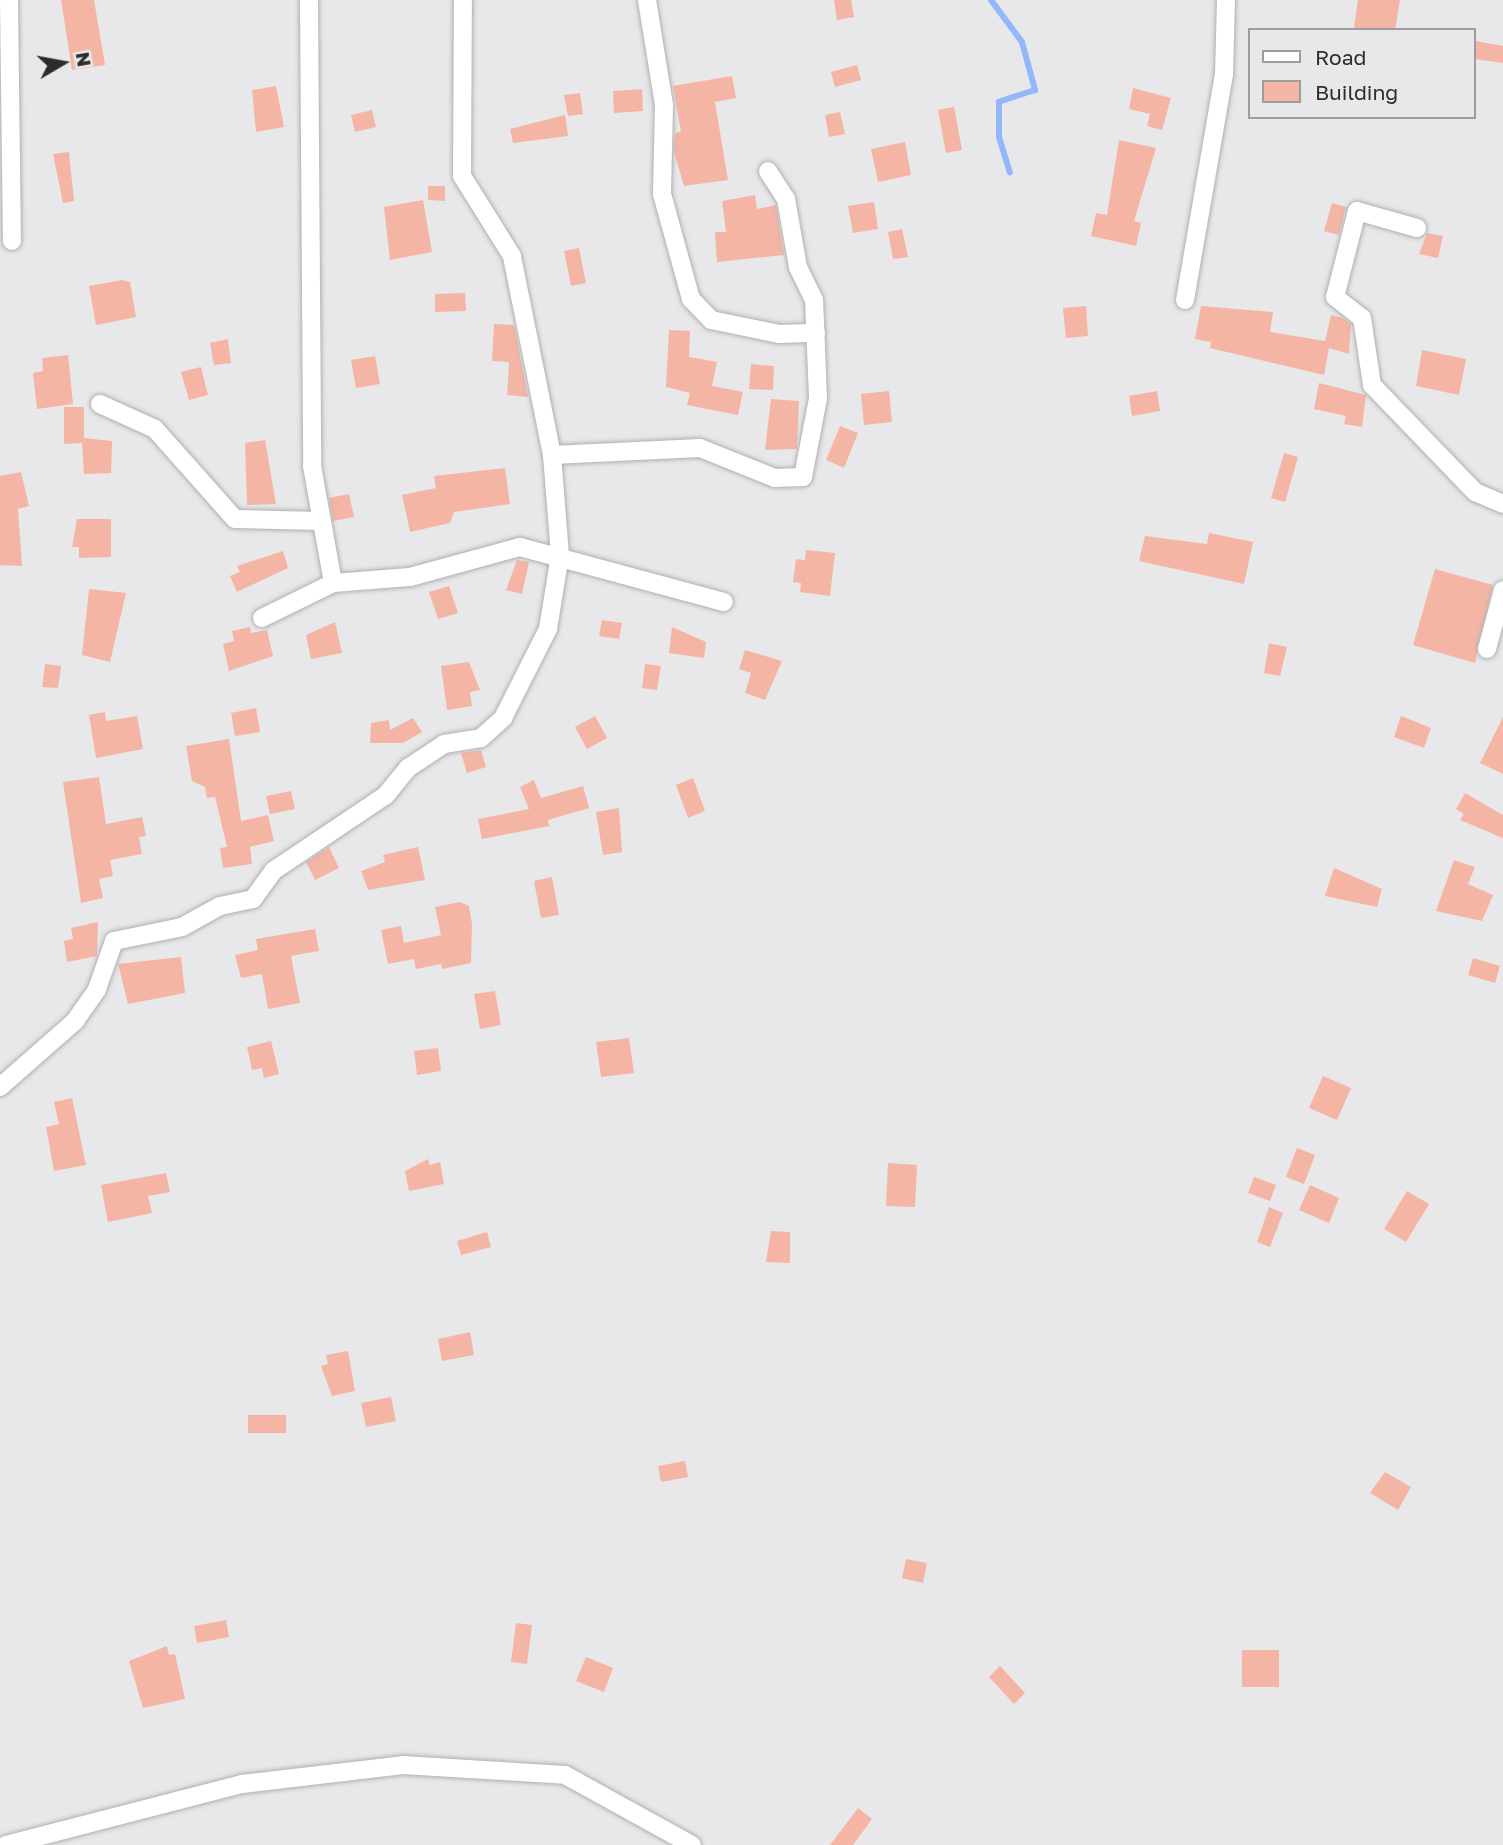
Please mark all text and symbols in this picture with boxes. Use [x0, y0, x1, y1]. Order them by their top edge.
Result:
north arrow [28, 28, 98, 98]
legend [1248, 28, 1475, 119]
text: Road [1315, 44, 1366, 70]
text: N [72, 50, 97, 68]
text: Building [1315, 79, 1398, 105]

